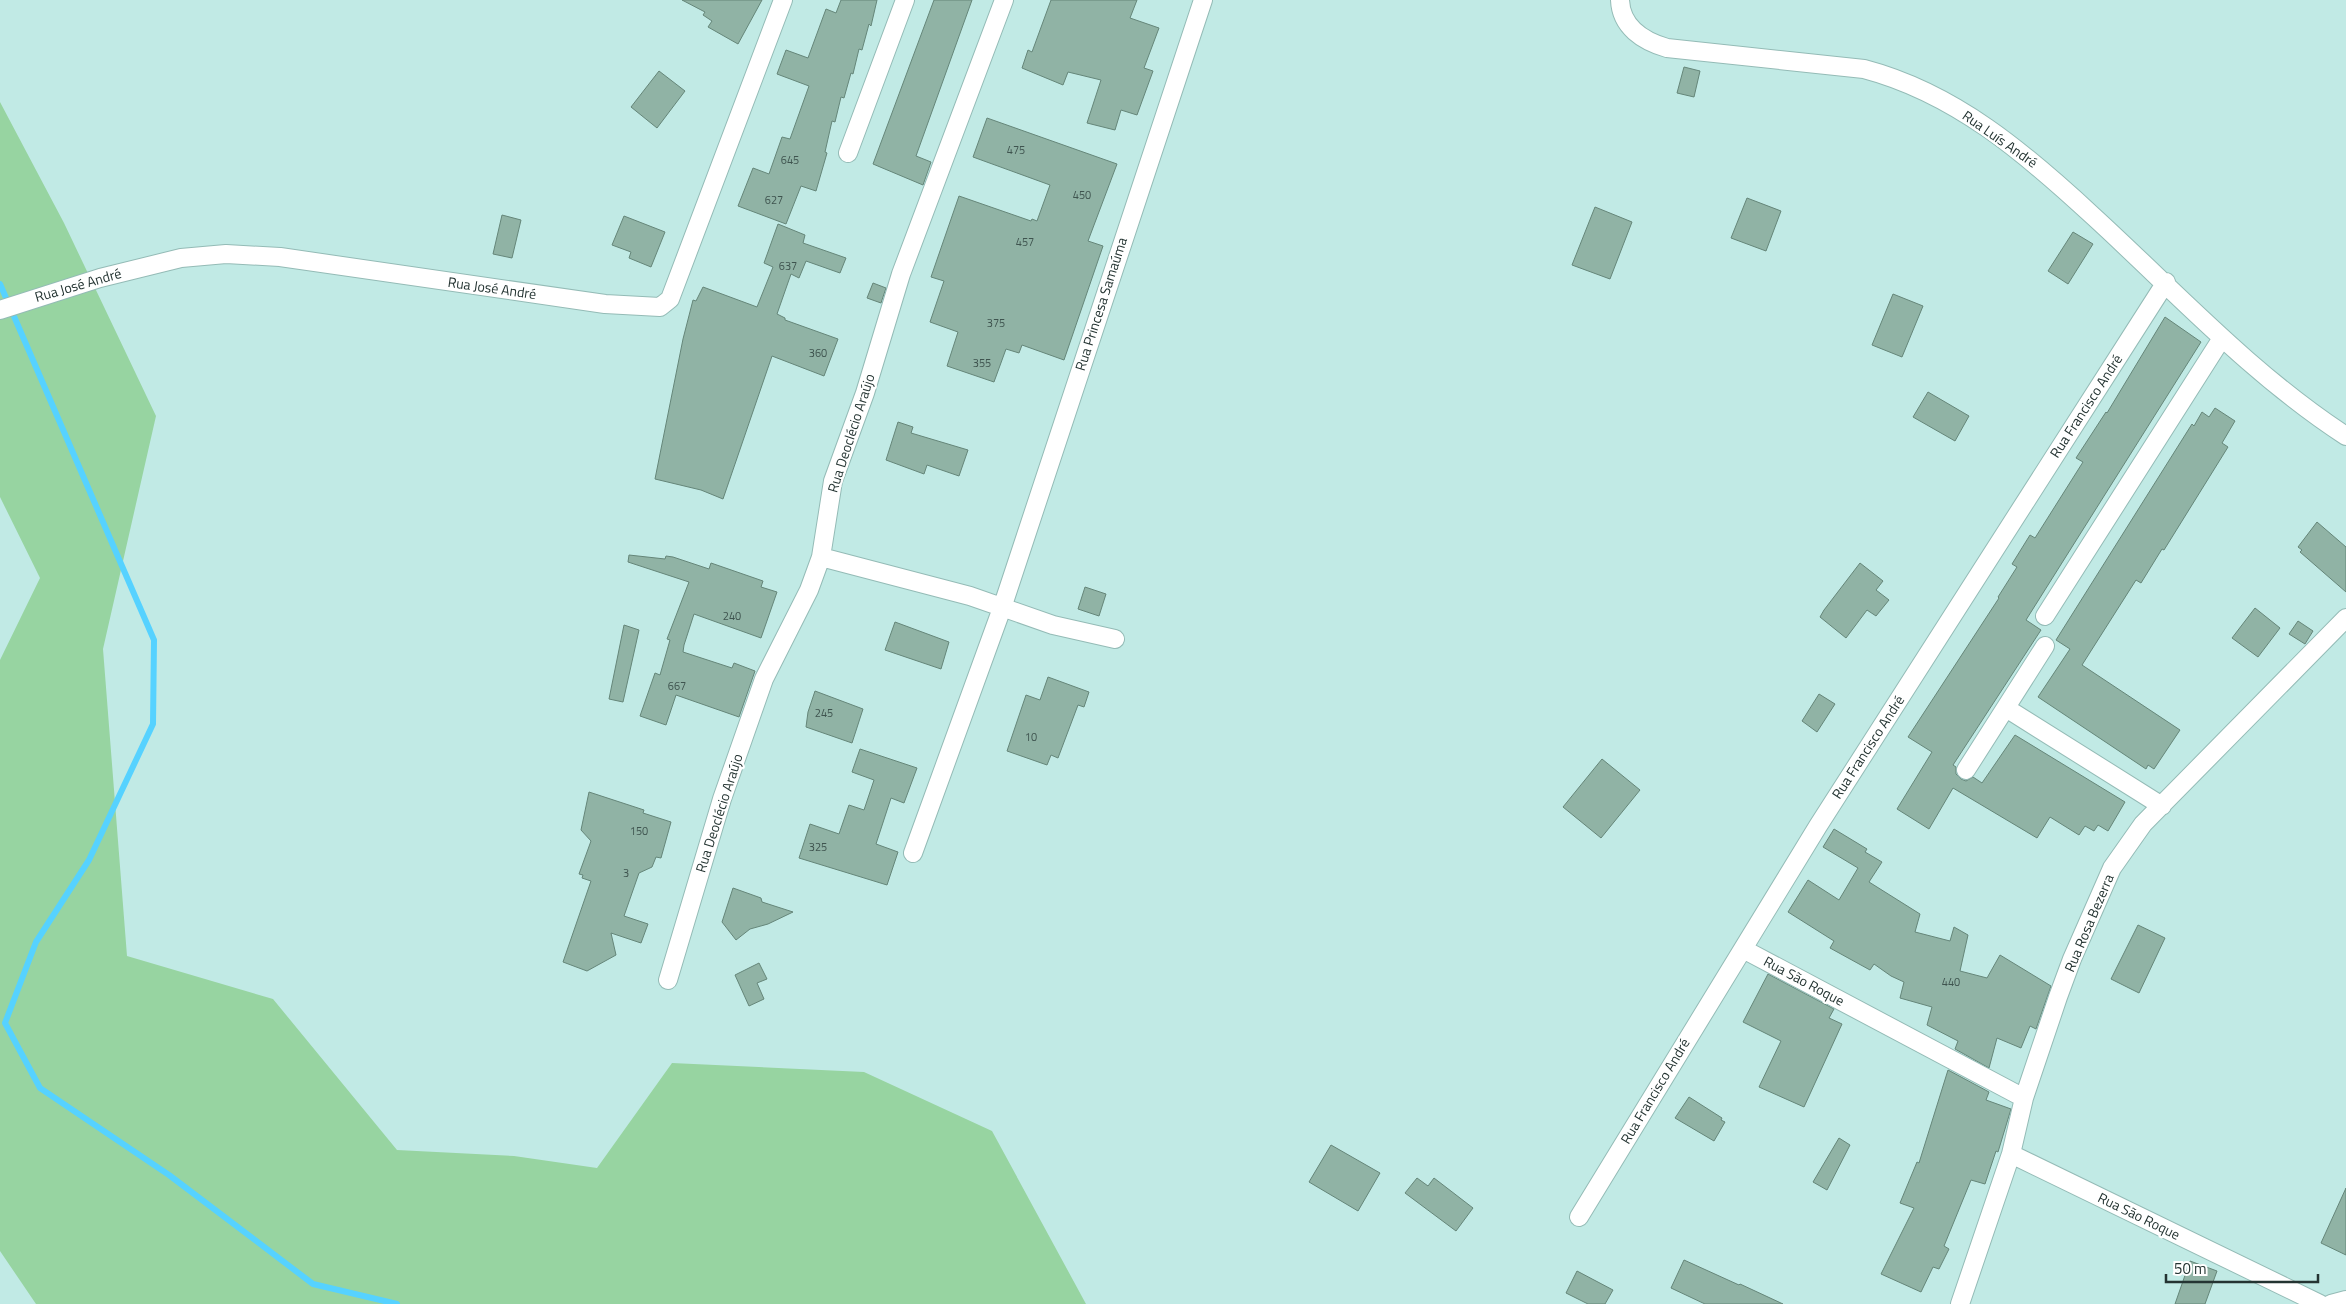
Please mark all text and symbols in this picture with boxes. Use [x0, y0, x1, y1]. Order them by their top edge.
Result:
street label: Rua Luís André [1958, 105, 2042, 172]
house number: 475 [1007, 142, 1025, 158]
house number: 645 [781, 152, 799, 168]
house number: 450 [1073, 187, 1091, 203]
house number: 627 [765, 192, 783, 208]
house number: 457 [1016, 234, 1034, 250]
street label: Rua Princesa Samaúma [1069, 234, 1132, 373]
house number: 637 [779, 258, 797, 274]
street label: Rua José André [32, 262, 124, 307]
street label: Rua José André [446, 271, 538, 304]
house number: 375 [987, 315, 1005, 331]
house number: 360 [809, 345, 827, 361]
street label: Rua Francisco André [2044, 350, 2127, 462]
house number: 355 [973, 355, 991, 371]
street label: Rua Deoclécio Araújo [821, 371, 880, 495]
house number: 240 [723, 608, 741, 624]
house number: 667 [668, 678, 686, 694]
street label: Rua Francisco André [1826, 691, 1909, 803]
house number: 245 [815, 705, 833, 721]
house number: 10 [1025, 729, 1037, 745]
street label: Rua Deoclécio Araújo [689, 751, 748, 875]
house number: 150 [630, 823, 648, 839]
house number: 325 [809, 839, 827, 855]
house number: 3 [623, 865, 629, 881]
street label: Rua Rosa Bezerra [2058, 871, 2119, 975]
street label: Rua São Roque [1760, 950, 1848, 1011]
house number: 440 [1942, 974, 1960, 990]
street label: Rua Francisco André [1615, 1034, 1694, 1147]
street label: Rua São Roque [2095, 1187, 2184, 1244]
scale bar [2166, 1252, 2318, 1284]
text: 50 m [2174, 1257, 2207, 1280]

